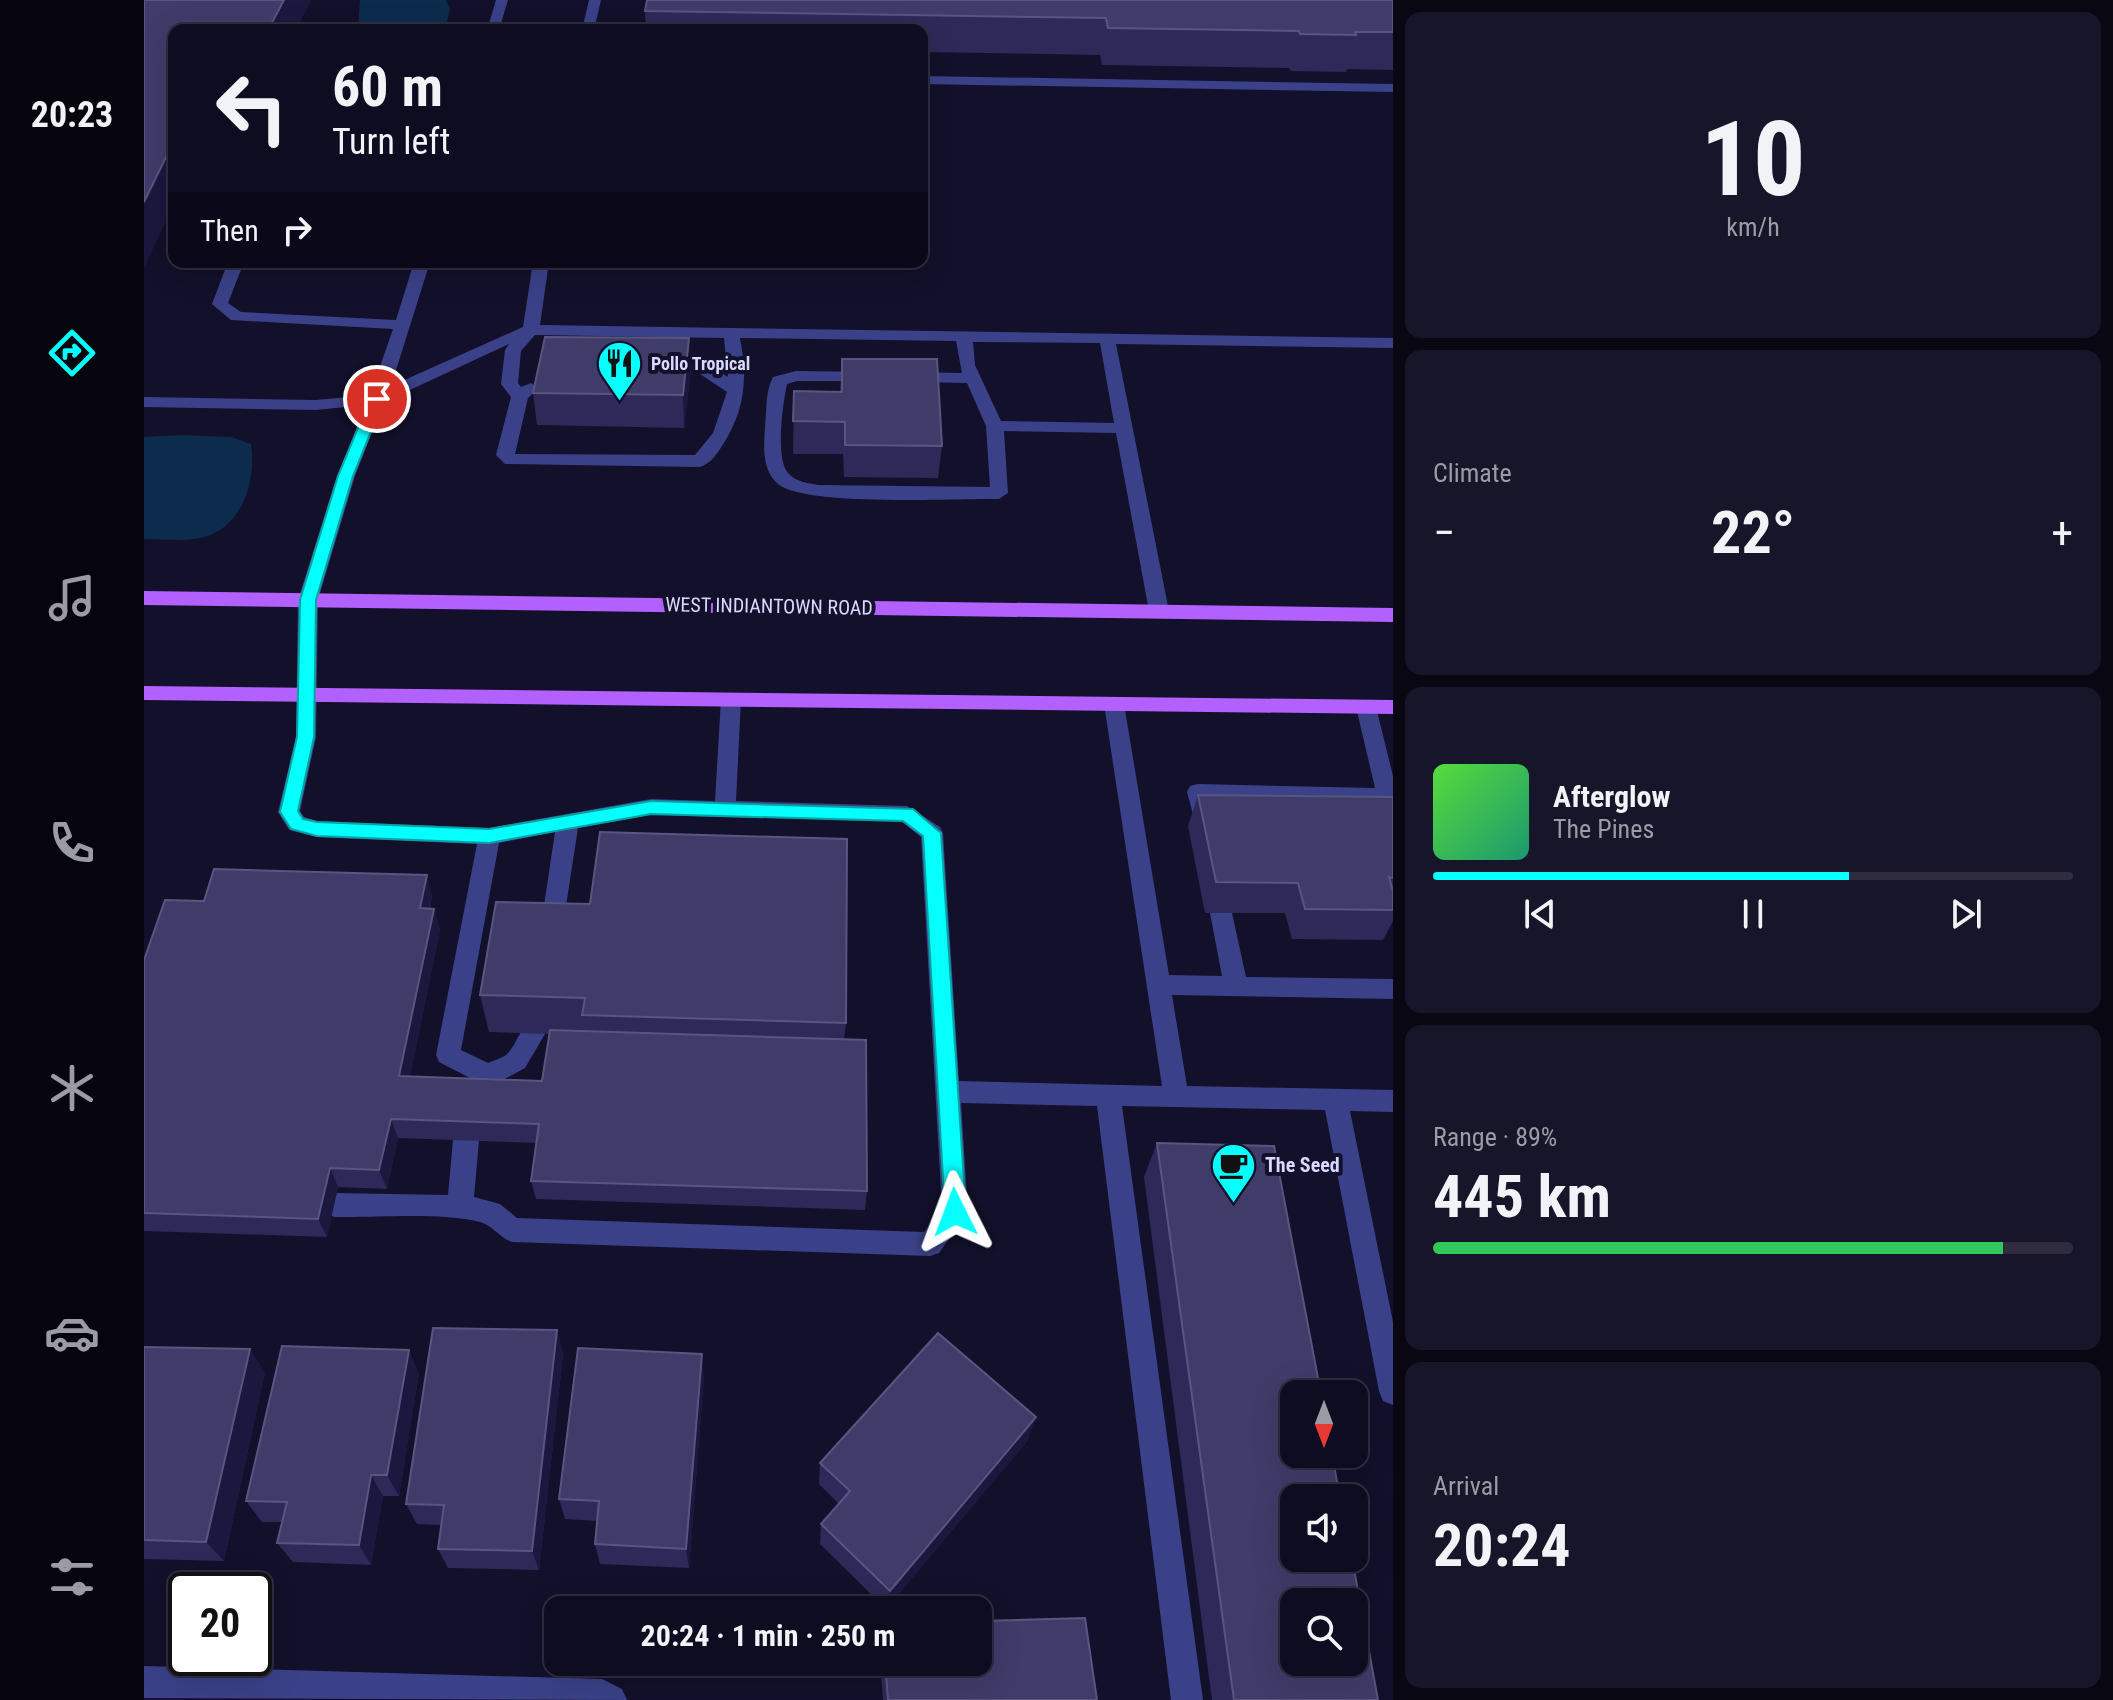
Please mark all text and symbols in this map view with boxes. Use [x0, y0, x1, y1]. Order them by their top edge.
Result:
text: 60 m [332, 54, 443, 120]
icon: left [200, 56, 304, 160]
text: 20:23 [31, 94, 113, 136]
text: 10 [1700, 99, 1806, 220]
text: Turn left [332, 121, 450, 163]
icon: right [275, 208, 319, 252]
text: km/h [1726, 212, 1780, 242]
text: Then [200, 213, 259, 248]
icon: directions [44, 325, 100, 381]
restaurant icon: Pollo Tropical [596, 339, 644, 402]
place label: Pollo Tropical [651, 353, 750, 374]
pin [343, 365, 411, 433]
icon: arrive [355, 377, 399, 421]
text: Climate [1433, 458, 1512, 488]
text: 22° [1711, 497, 1795, 568]
text: − [1433, 507, 1455, 559]
text: + [2051, 507, 2073, 559]
icon: music [44, 570, 100, 626]
street label: WEST INDIANTOWN ROAD [665, 592, 873, 620]
text: Afterglow [1553, 779, 1671, 814]
text: The Pines [1553, 814, 1654, 844]
icon: phone [44, 815, 100, 871]
icon: previous [1518, 892, 1562, 936]
icon: pause [1731, 892, 1775, 936]
icon: next [1944, 892, 1988, 936]
icon: climate [44, 1060, 100, 1116]
text: Range · 89% [1433, 1122, 1557, 1152]
cafe icon: The Seed [1210, 1141, 1258, 1204]
place label: The Seed [1265, 1153, 1340, 1177]
text: 445 km [1433, 1161, 1611, 1232]
position arrow [913, 1170, 997, 1254]
icon: car [44, 1305, 100, 1361]
north arrow [1280, 1380, 1368, 1468]
map controls [1280, 1380, 1368, 1676]
text: Arrival [1433, 1471, 1499, 1501]
button: sound [1280, 1484, 1368, 1572]
text: 20:24 [1433, 1510, 1571, 1581]
icon: filters [44, 1549, 100, 1605]
speed limit sign: 20 [168, 1572, 272, 1676]
button: search [1280, 1588, 1368, 1676]
text: 20:24 · 1 min · 250 m [641, 1618, 895, 1653]

